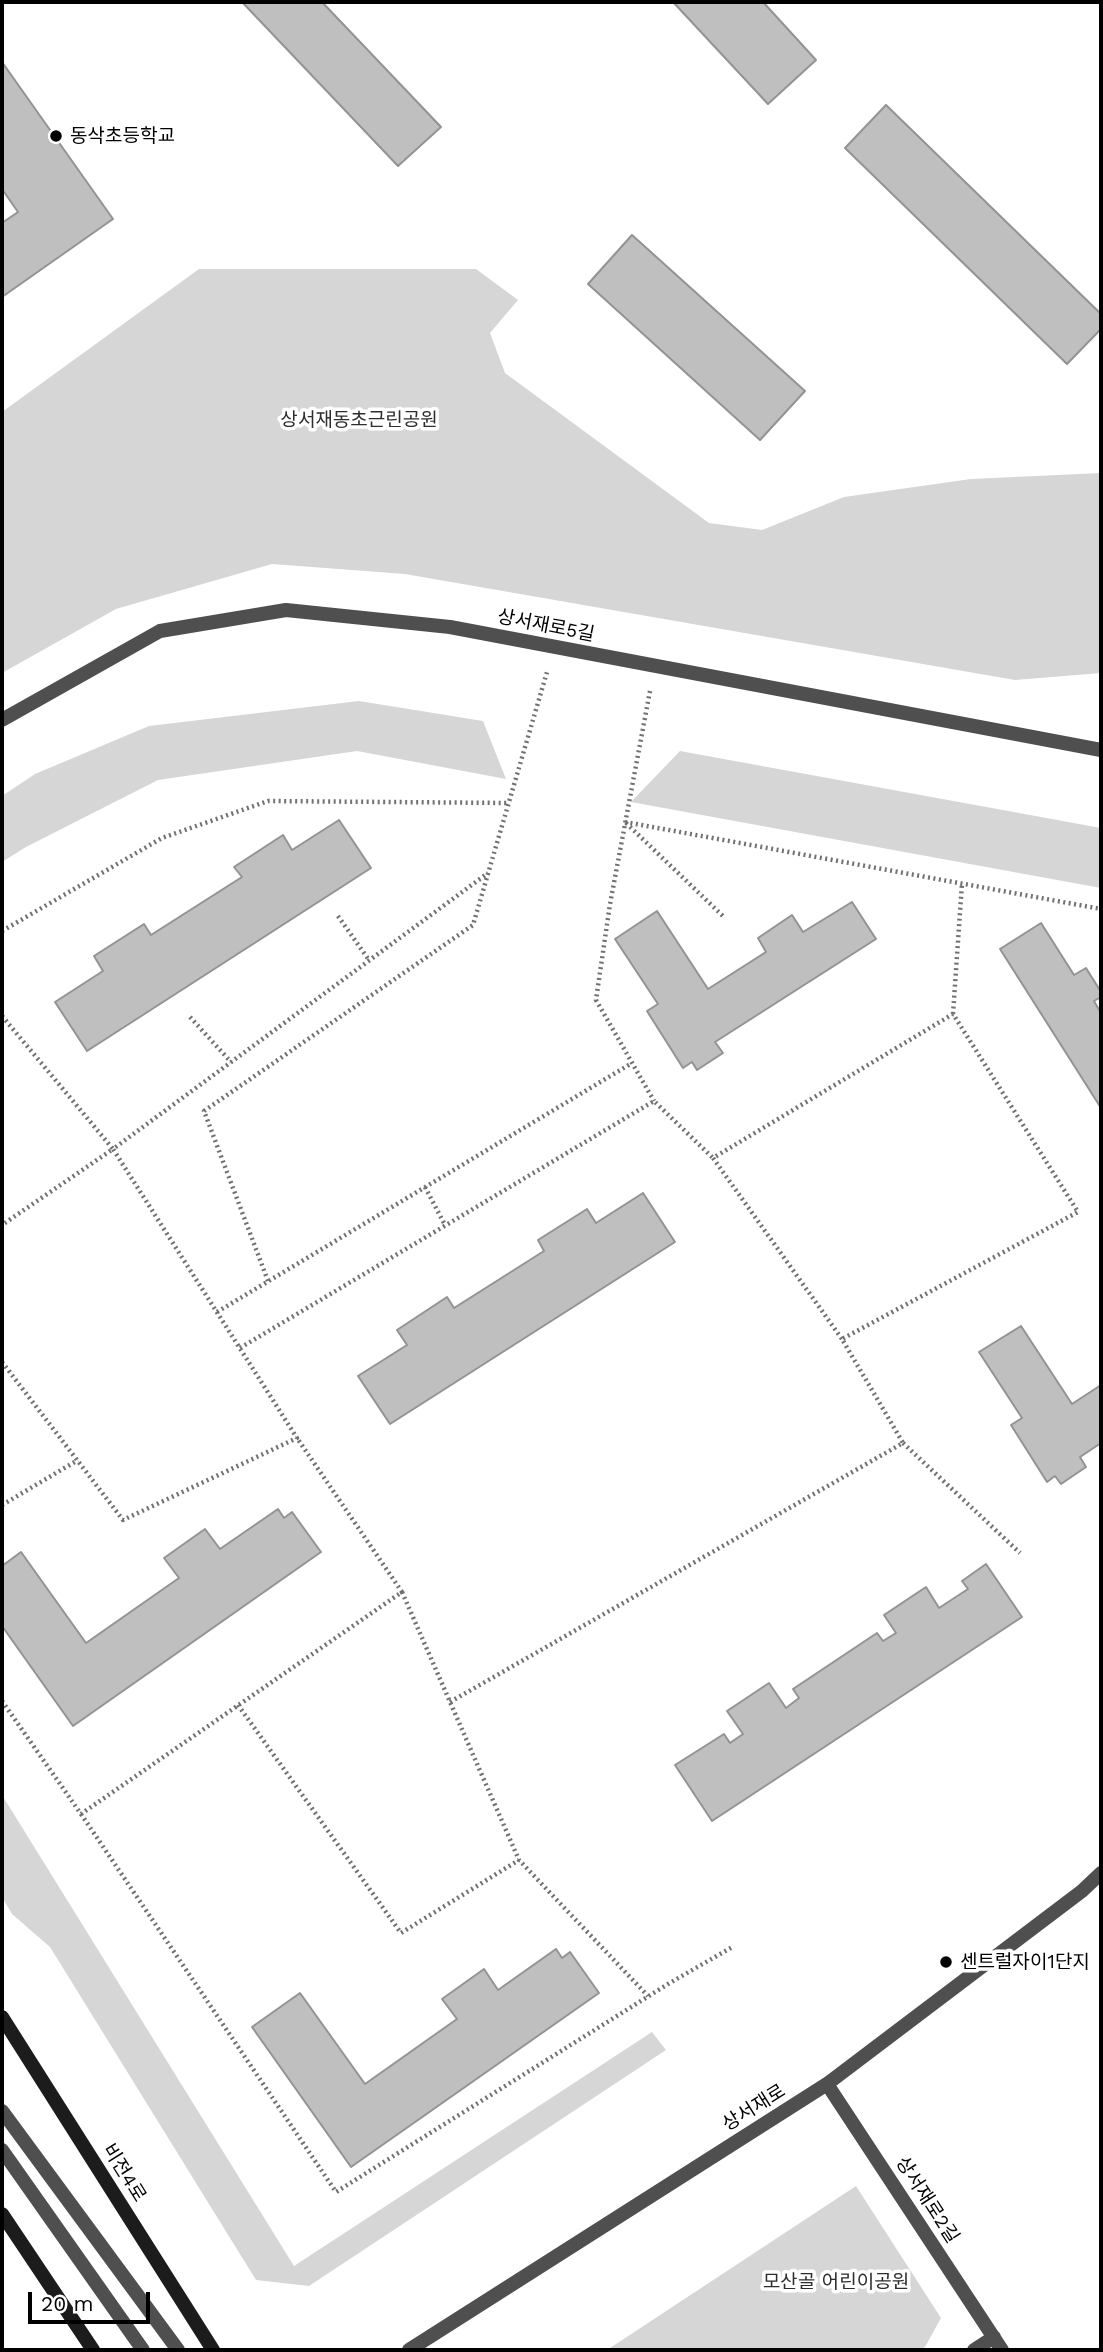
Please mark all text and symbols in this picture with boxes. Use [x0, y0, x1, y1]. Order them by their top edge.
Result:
place label: 동삭초등학교 [70, 125, 175, 147]
marker: 동삭초등학교 [48, 128, 64, 144]
park label: 상서재동초근린공원 [280, 409, 438, 431]
street label: 상서재로5길 [496, 605, 596, 647]
place label: 센트럴자이1단지 [960, 1951, 1090, 1973]
marker: 센트럴자이1단지 [938, 1954, 954, 1970]
street label: 상서재로 [718, 2080, 790, 2136]
street label: 비전4로 [97, 2140, 151, 2206]
street label: 상서재로2길 [891, 2152, 963, 2248]
park label: 모산골 어린이공원 [763, 2271, 909, 2293]
scale bar [32, 2278, 154, 2322]
text: 20 m [41, 2291, 93, 2316]

